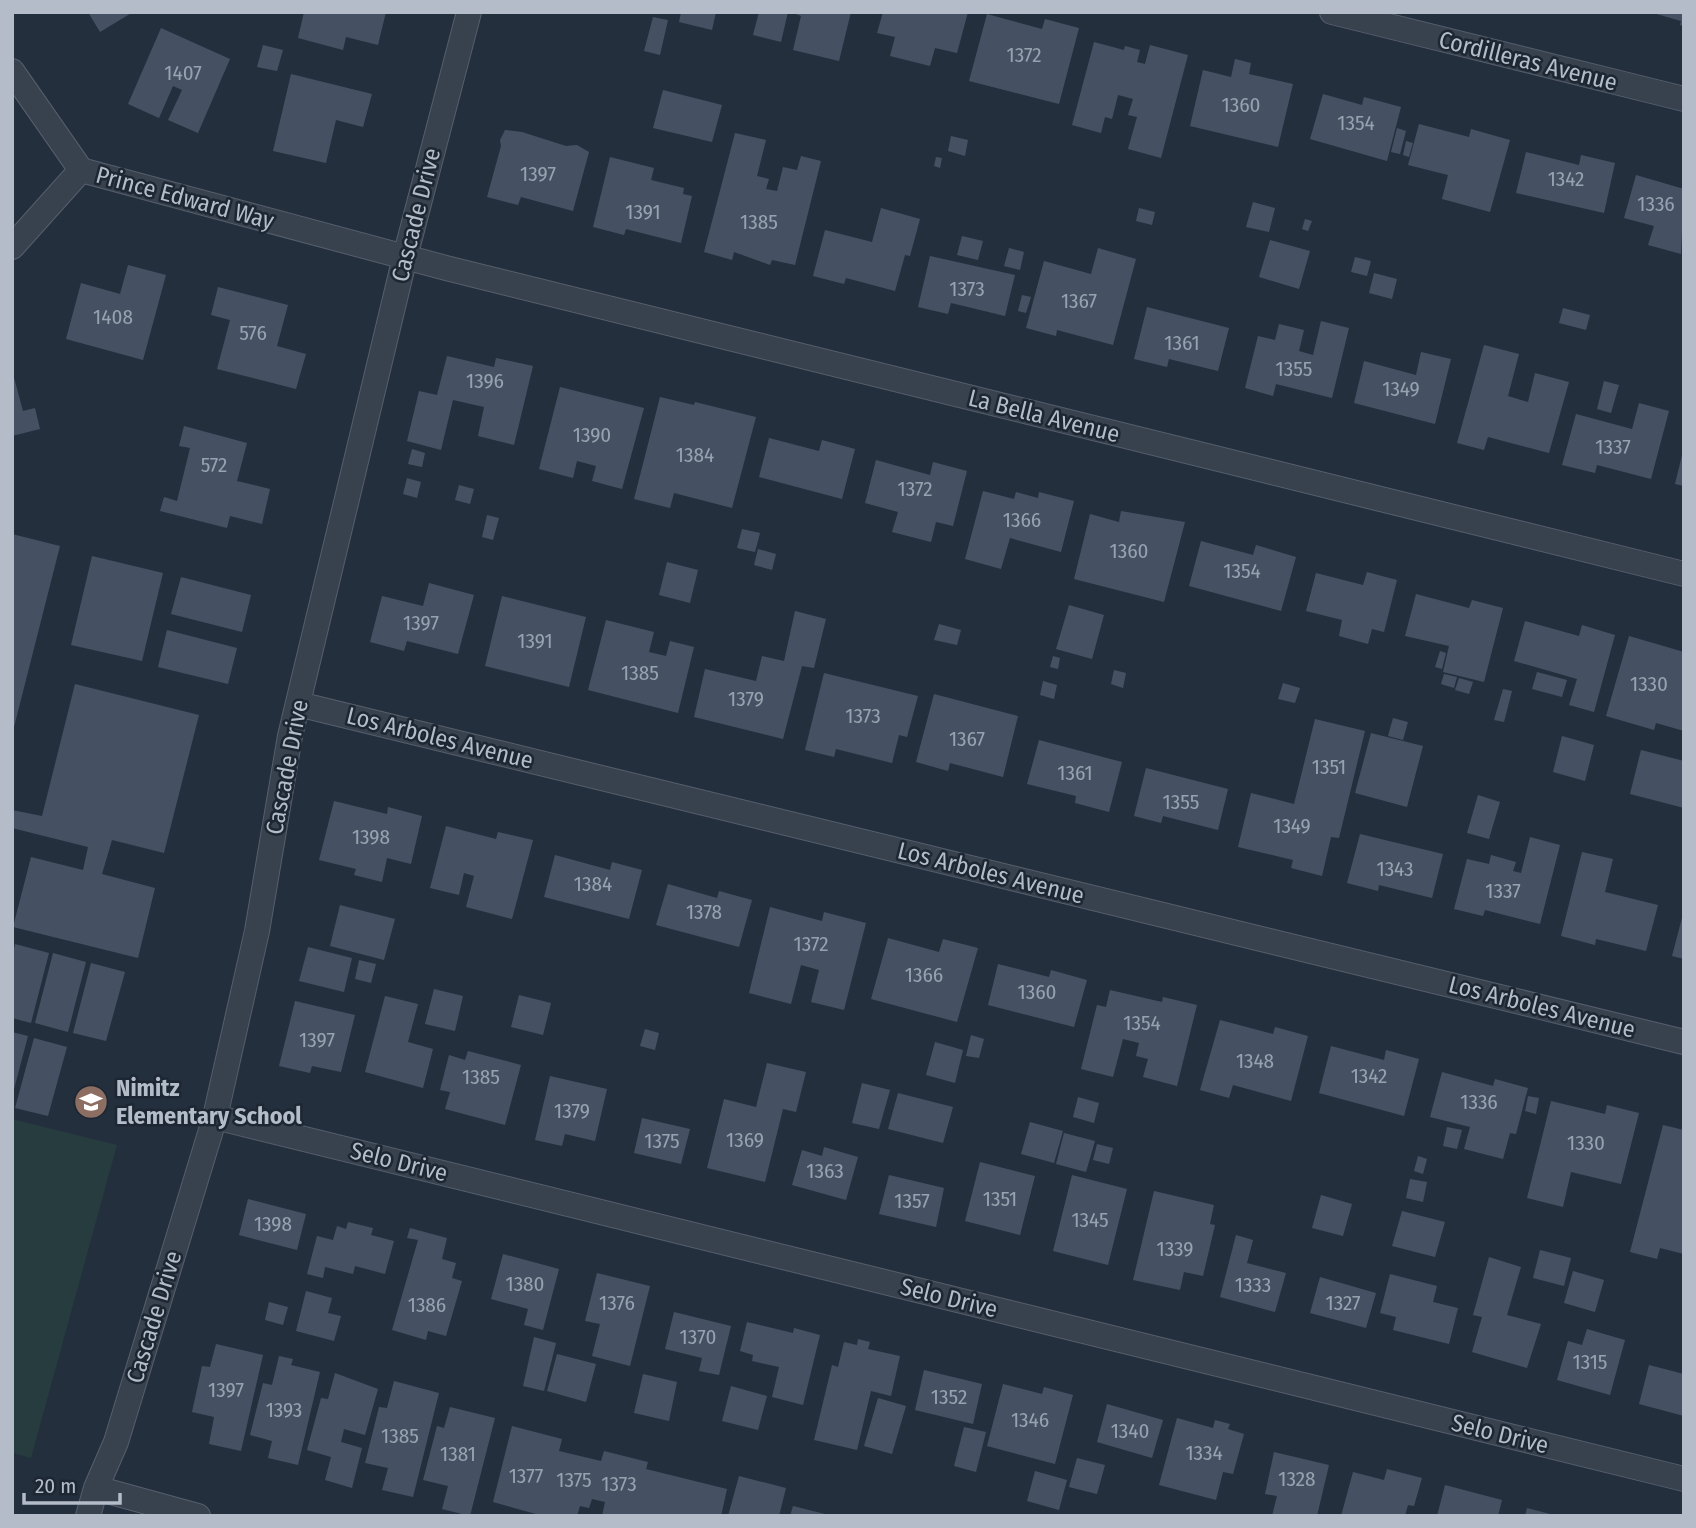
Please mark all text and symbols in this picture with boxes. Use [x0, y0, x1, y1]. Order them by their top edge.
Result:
street label: Cordilleras Avenue [1436, 25, 1620, 97]
house number: 1372 [1006, 42, 1042, 68]
house number: 1407 [164, 60, 202, 86]
house number: 1360 [1221, 92, 1261, 118]
house number: 1354 [1337, 110, 1375, 136]
street label: Cascade Drive [386, 145, 446, 285]
street label: Prince Edward Way [93, 161, 277, 235]
house number: 1397 [520, 161, 556, 187]
house number: 1342 [1548, 166, 1584, 192]
house number: 1336 [1637, 191, 1675, 217]
house number: 1391 [625, 199, 661, 225]
house number: 1385 [740, 209, 778, 235]
house number: 1373 [949, 276, 985, 302]
house number: 1367 [1061, 288, 1097, 314]
house number: 1408 [93, 304, 133, 330]
house number: 576 [239, 320, 267, 346]
house number: 1361 [1164, 330, 1200, 356]
house number: 1355 [1276, 356, 1312, 382]
house number: 1396 [466, 368, 504, 394]
house number: 1349 [1382, 376, 1420, 402]
street label: La Bella Avenue [965, 384, 1123, 448]
house number: 1390 [573, 422, 611, 448]
house number: 1337 [1595, 434, 1631, 460]
house number: 1384 [676, 442, 714, 468]
house number: 572 [201, 452, 227, 478]
house number: 1372 [897, 476, 933, 502]
house number: 1366 [1003, 507, 1041, 533]
house number: 1360 [1109, 538, 1149, 564]
house number: 1354 [1223, 558, 1261, 584]
house number: 1397 [403, 610, 439, 636]
house number: 1391 [517, 628, 553, 654]
house number: 1385 [621, 660, 659, 686]
house number: 1330 [1630, 671, 1668, 697]
house number: 1379 [728, 686, 764, 712]
street label: Cascade Drive [260, 697, 314, 837]
street label: Los Arboles Avenue [344, 701, 536, 775]
house number: 1373 [845, 703, 881, 729]
house number: 1367 [949, 726, 985, 752]
house number: 1351 [1312, 754, 1346, 780]
house number: 1361 [1057, 760, 1093, 786]
house number: 1355 [1163, 789, 1199, 815]
house number: 1349 [1273, 813, 1311, 839]
house number: 1398 [352, 824, 390, 850]
street label: Los Arboles Avenue [895, 836, 1087, 910]
house number: 1343 [1377, 856, 1413, 882]
house number: 1384 [574, 871, 612, 897]
house number: 1337 [1485, 878, 1521, 904]
house number: 1378 [686, 899, 722, 925]
house number: 1372 [793, 931, 829, 957]
house number: 1366 [905, 962, 943, 988]
street label: Los Arboles Avenue [1446, 970, 1638, 1044]
house number: 1360 [1017, 979, 1057, 1005]
house number: 1354 [1123, 1010, 1161, 1036]
house number: 1397 [299, 1027, 335, 1053]
house number: 1348 [1236, 1048, 1274, 1074]
house number: 1342 [1351, 1063, 1387, 1089]
house number: 1385 [462, 1064, 500, 1090]
place label: Nimitz Elementary School [116, 1074, 302, 1130]
school or university icon: Nimitz Elementary School [72, 1083, 110, 1121]
house number: 1336 [1460, 1089, 1498, 1115]
house number: 1379 [554, 1098, 590, 1124]
house number: 1369 [726, 1127, 764, 1153]
house number: 1375 [644, 1128, 680, 1154]
house number: 1330 [1567, 1130, 1605, 1156]
street label: Selo Drive [348, 1136, 450, 1188]
house number: 1363 [806, 1158, 844, 1184]
house number: 1351 [983, 1186, 1017, 1212]
house number: 1357 [894, 1188, 930, 1214]
house number: 1345 [1071, 1207, 1109, 1233]
house number: 1398 [254, 1211, 292, 1237]
house number: 1339 [1156, 1236, 1194, 1262]
street label: Cascade Drive [121, 1248, 187, 1386]
house number: 1380 [505, 1271, 545, 1297]
street label: Selo Drive [898, 1272, 1000, 1324]
house number: 1333 [1235, 1272, 1271, 1298]
house number: 1376 [599, 1290, 635, 1316]
house number: 1327 [1325, 1290, 1361, 1316]
house number: 1386 [408, 1292, 446, 1318]
house number: 1370 [680, 1324, 716, 1350]
house number: 1315 [1573, 1349, 1608, 1375]
house number: 1397 [208, 1377, 244, 1403]
house number: 1352 [931, 1384, 967, 1410]
house number: 1393 [266, 1397, 302, 1423]
house number: 1346 [1011, 1407, 1049, 1433]
street label: Selo Drive [1449, 1408, 1551, 1460]
house number: 1340 [1111, 1418, 1149, 1444]
house number: 1385 [381, 1423, 419, 1449]
house number: 1334 [1185, 1440, 1223, 1466]
house number: 1381 [440, 1441, 476, 1467]
scale bar [24, 1462, 121, 1506]
house number: 1377 [509, 1463, 543, 1489]
house number: 1328 [1278, 1466, 1316, 1492]
house number: 1375 [556, 1467, 592, 1493]
house number: 1373 [601, 1471, 637, 1497]
text: 20 m [35, 1473, 76, 1499]

